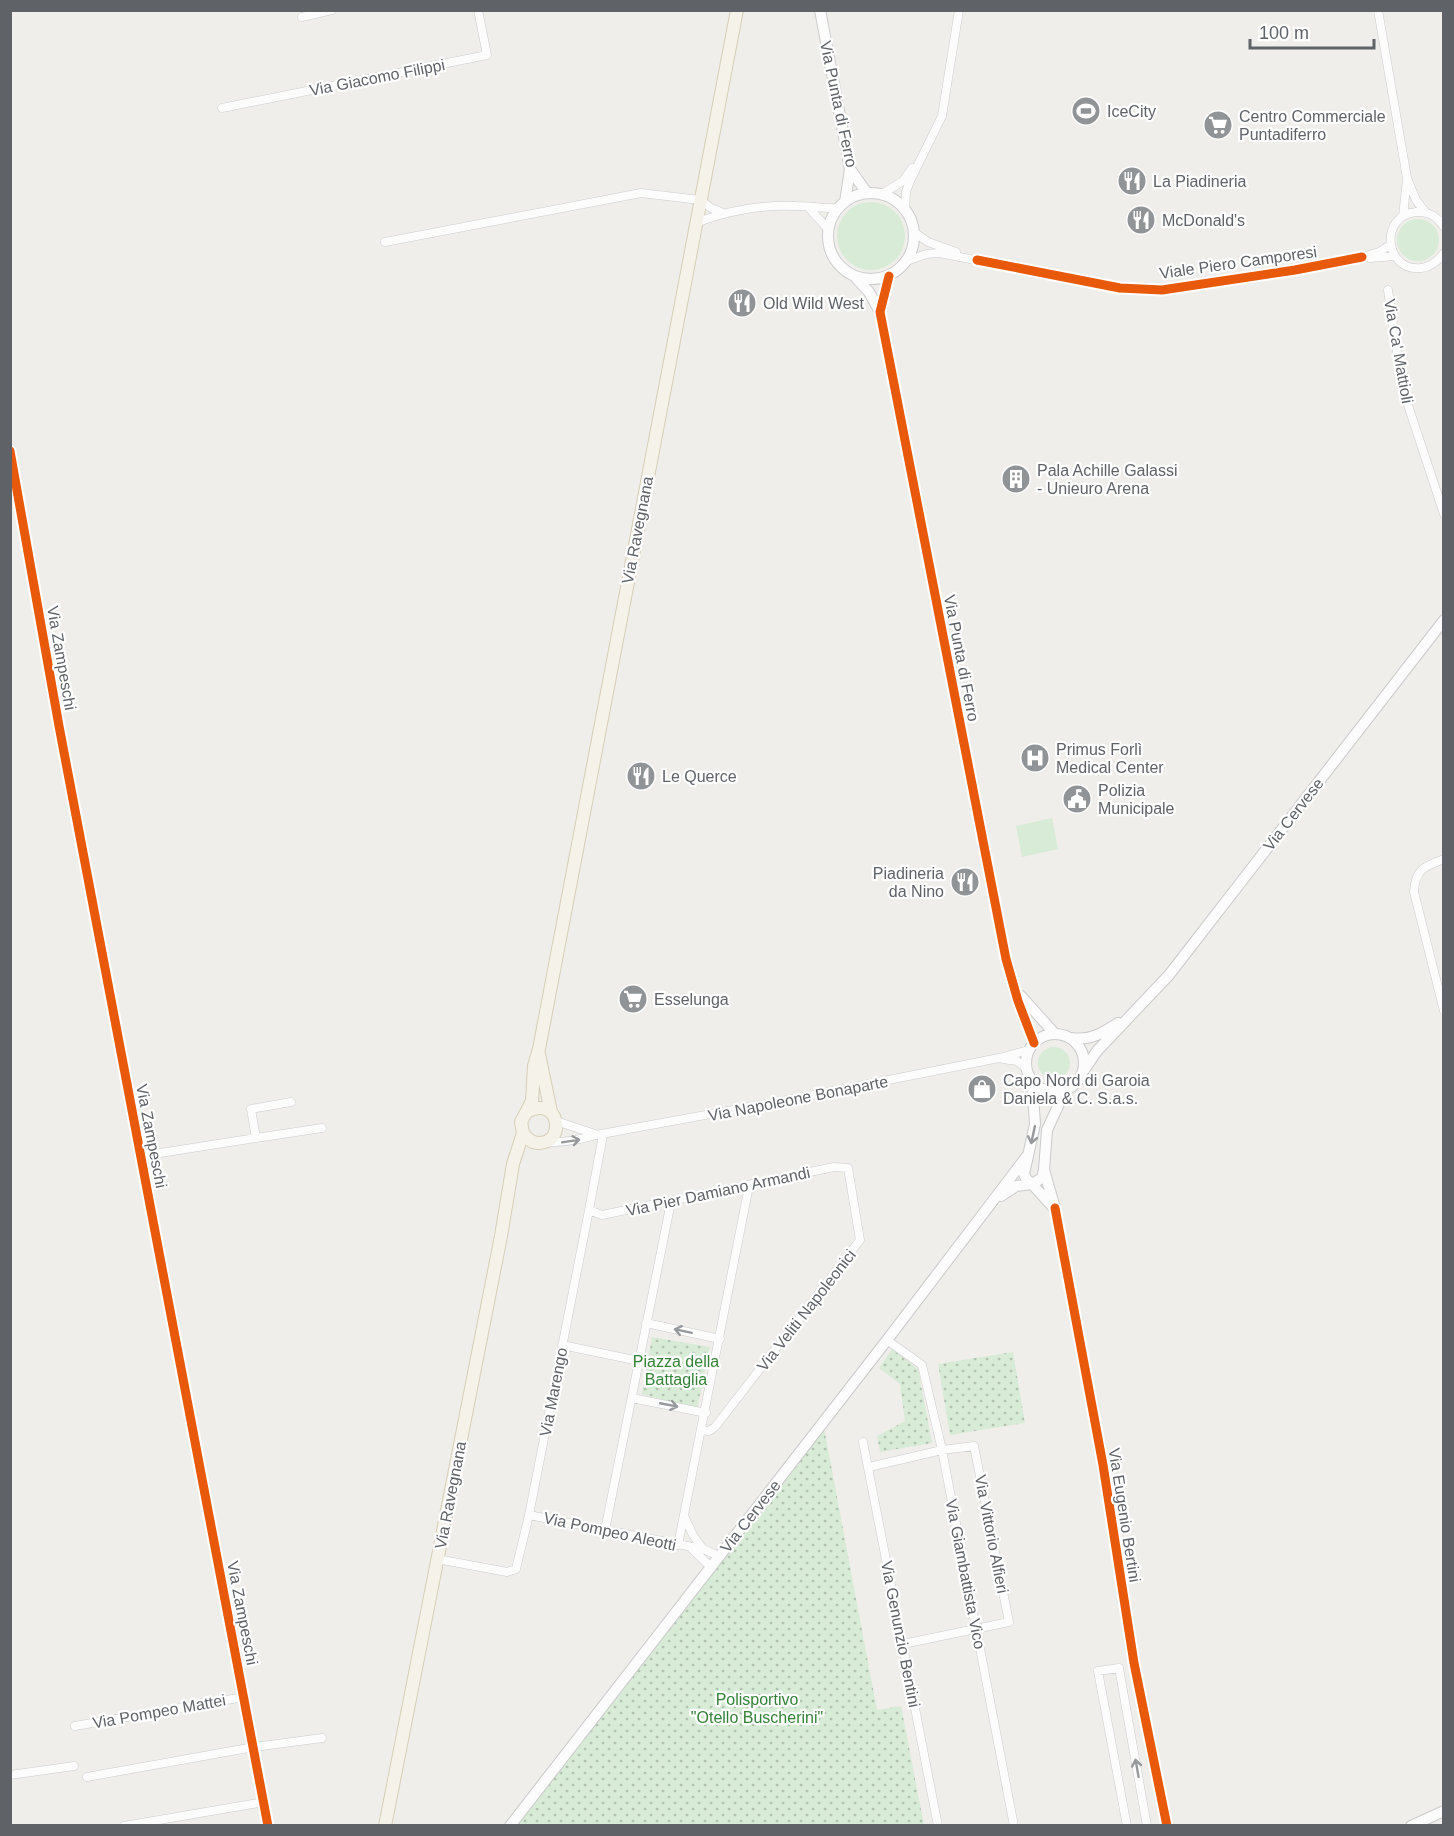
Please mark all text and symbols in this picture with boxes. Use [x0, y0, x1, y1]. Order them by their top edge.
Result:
scale bar [1250, 12, 1374, 50]
text: 100 m [1259, 23, 1309, 43]
street label: Via Punta di Ferro [817, 39, 860, 169]
street label: Via Giacomo Filippi [308, 56, 446, 99]
sports icon: IceCity [1070, 95, 1102, 127]
place label: IceCity [1107, 103, 1156, 120]
place label: Centro Commerciale Puntadiferro [1239, 108, 1386, 143]
supermarket icon: Centro Commerciale Puntadiferro [1202, 109, 1234, 141]
restaurant icon: La Piadineria [1116, 165, 1148, 197]
place label: La Piadineria [1153, 173, 1247, 190]
restaurant icon: McDonald's [1125, 204, 1157, 236]
place label: McDonald's [1162, 212, 1245, 229]
street label: Viale Piero Camporesi [1158, 243, 1318, 282]
restaurant icon: Old Wild West [726, 287, 758, 319]
place label: Old Wild West [763, 295, 865, 312]
street label: Via Ca' Mattioli [1381, 297, 1416, 405]
place label: Pala Achille Galassi - Unieuro Arena [1037, 462, 1178, 497]
building icon: Pala Achille Galassi - Unieuro Arena [1000, 463, 1032, 495]
street label: Via Ravegnana [619, 475, 656, 585]
street label: Via Punta di Ferro [941, 593, 982, 723]
street label: Via Zampeschi [44, 605, 79, 712]
place label: Primus Forlì Medical Center [1056, 741, 1164, 776]
hospital icon: Primus Forlì Medical Center [1019, 742, 1051, 774]
restaurant icon: Le Querce [625, 760, 657, 792]
place label: Le Querce [662, 768, 737, 785]
street label: Via Cervese [1260, 775, 1327, 854]
place label: Polizia Municipale [1098, 782, 1175, 817]
public building icon: Polizia Municipale [1061, 783, 1093, 815]
place label: Piadineria da Nino [873, 865, 944, 900]
restaurant icon: Piadineria da Nino [949, 866, 981, 898]
supermarket icon: Esselunga [617, 983, 649, 1015]
place label: Esselunga [654, 991, 729, 1008]
place label: Capo Nord di Garoia Daniela & C. S.a.s. [1003, 1072, 1150, 1107]
street label: Via Napoleone Bonaparte [707, 1073, 890, 1124]
shop icon: Capo Nord di Garoia Daniela & C. S.a.s. [966, 1073, 998, 1105]
street label: Via Zampeschi [133, 1083, 170, 1190]
one-way arrow [1027, 1125, 1038, 1144]
one-way arrow [560, 1136, 580, 1147]
street label: Via Pier Damiano Armandi [625, 1164, 812, 1219]
street label: Via Veliti Napoleonici [754, 1246, 859, 1374]
one-way arrow [674, 1324, 693, 1336]
street label: Via Marengo [537, 1346, 570, 1438]
park label: Piazza della Battaglia [633, 1353, 719, 1388]
one-way arrow [658, 1400, 678, 1411]
street label: Via Ravegnana [432, 1440, 469, 1550]
street label: Via Eugenio Bertini [1105, 1447, 1144, 1583]
street label: Via Vittorio Alfieri [972, 1473, 1011, 1595]
street label: Via Cervese [717, 1477, 784, 1556]
street label: Via Giambattista Vico [943, 1498, 988, 1651]
street label: Via Pompeo Aleotti [542, 1509, 678, 1554]
street label: Via Genunzio Bentini [878, 1559, 923, 1709]
street label: Via Zampeschi [224, 1560, 261, 1667]
street label: Via Pompeo Mattei [91, 1691, 227, 1732]
park label: Polisportivo "Otello Buscherini" [691, 1691, 823, 1726]
one-way arrow [1131, 1759, 1142, 1778]

